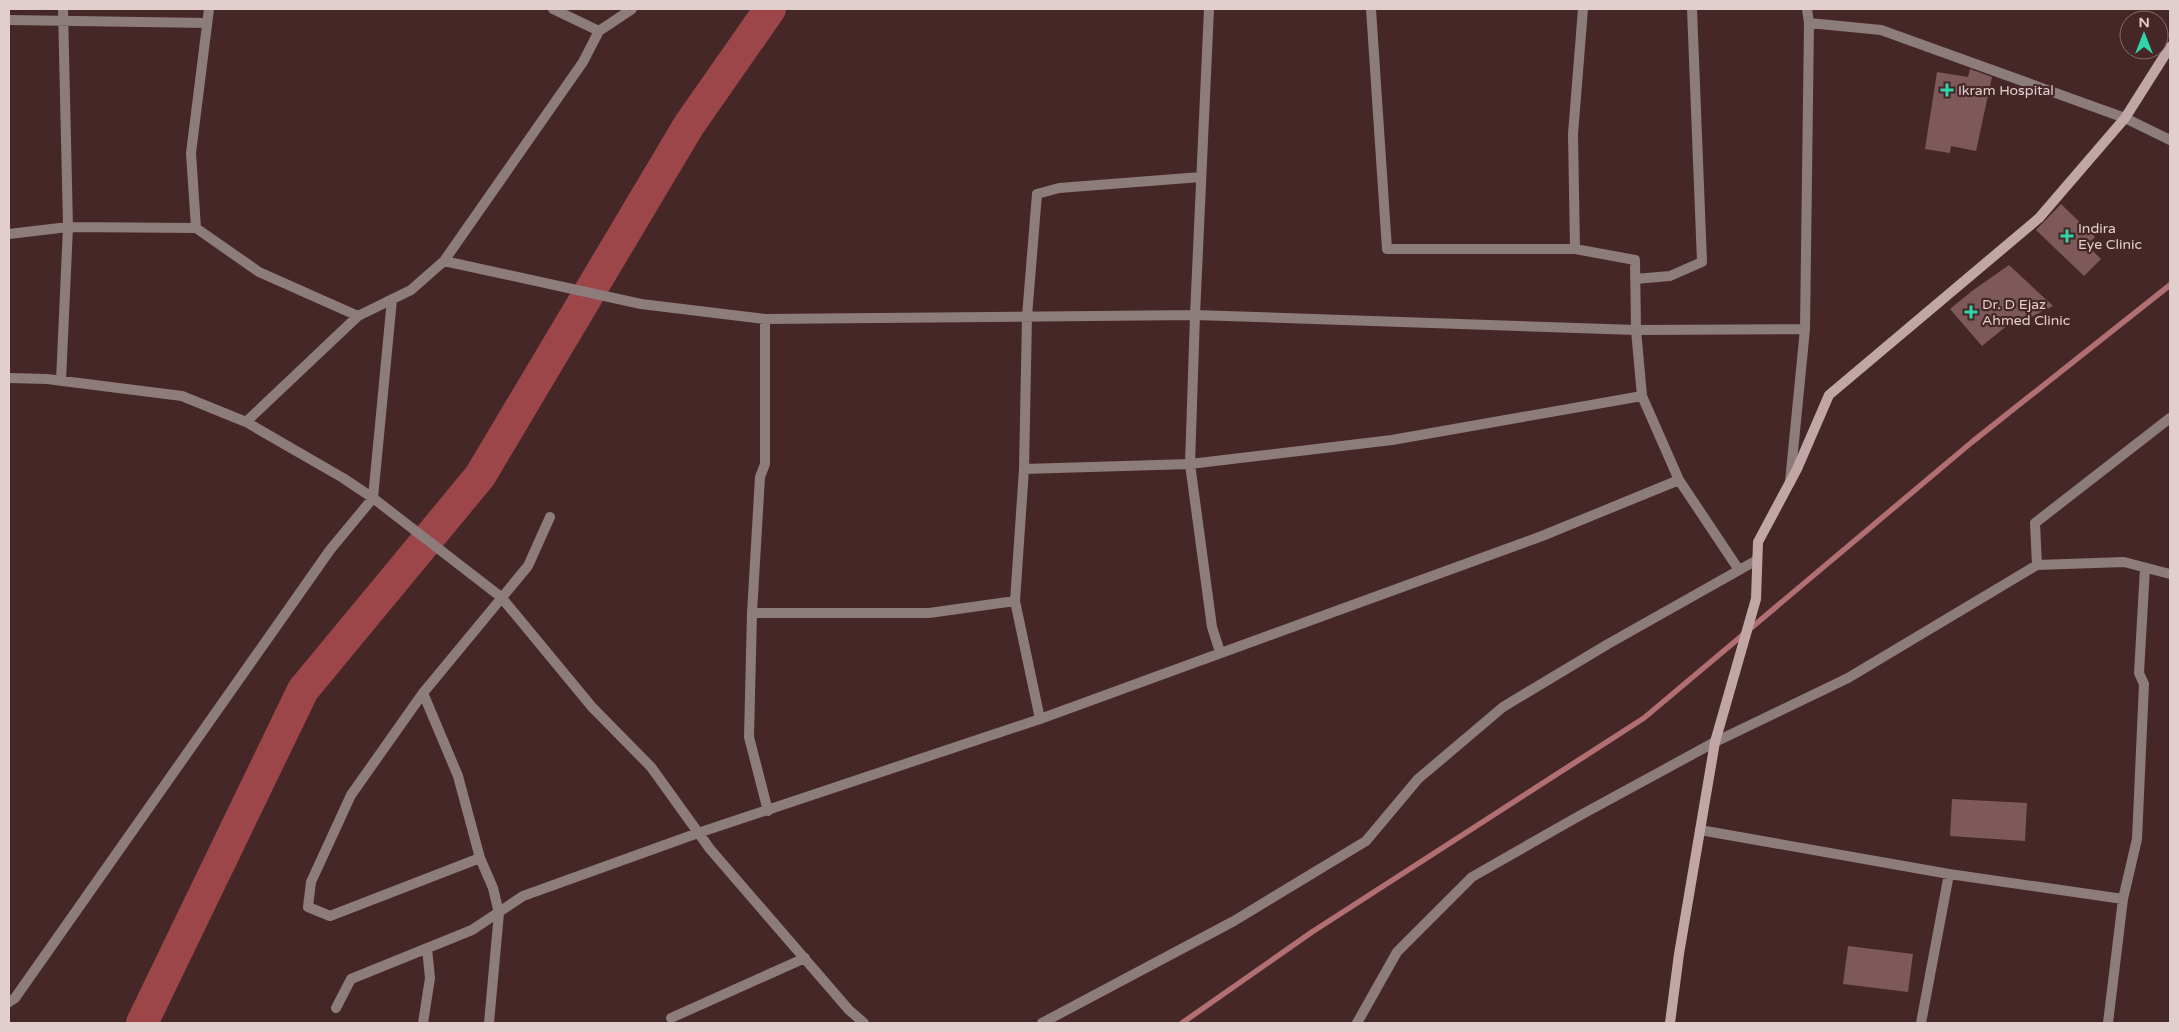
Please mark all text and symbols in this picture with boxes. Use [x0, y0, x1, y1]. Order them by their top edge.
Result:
north arrow [2119, 10, 2169, 60]
text: N [2138, 14, 2150, 31]
place label: Ikram Hospital [1958, 82, 2054, 99]
marker: Ikram Hospital [1940, 83, 1954, 97]
place label: Indira Eye Clinic [2078, 220, 2142, 253]
marker: Indira Eye Clinic [2060, 229, 2074, 243]
place label: Dr. D Ejaz Ahmed Clinic [1982, 296, 2070, 329]
marker: Dr. D Ejaz Ahmed Clinic [1964, 305, 1978, 319]

